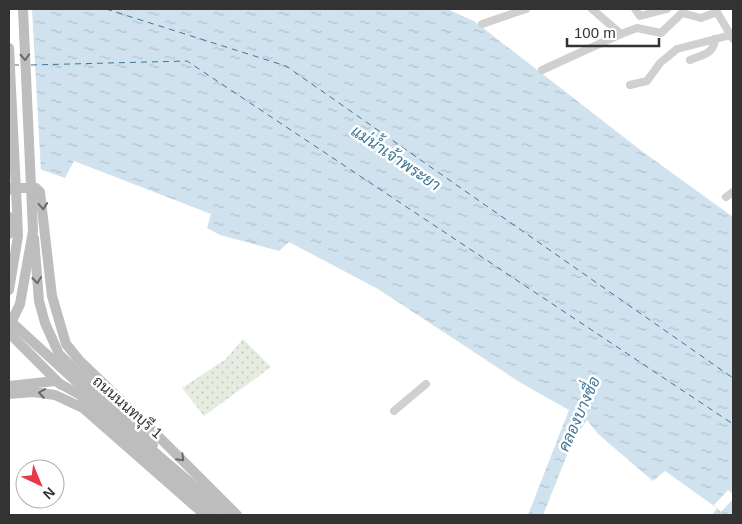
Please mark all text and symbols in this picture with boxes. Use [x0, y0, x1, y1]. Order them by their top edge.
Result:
scale bar [567, 15, 660, 47]
text: 100 m [574, 24, 616, 41]
one-way arrow [20, 54, 30, 62]
water label: แม่น้ำเจ้าพระยา [348, 117, 447, 194]
one-way arrow [37, 202, 48, 210]
one-way arrow [31, 276, 42, 284]
water label: คลองบางซื่อ [549, 371, 603, 454]
street label: ถนนนนทบุรี 1 [88, 372, 167, 444]
one-way arrow [38, 389, 46, 399]
one-way arrow [175, 452, 184, 461]
north arrow [15, 459, 65, 509]
text: N [40, 484, 58, 503]

